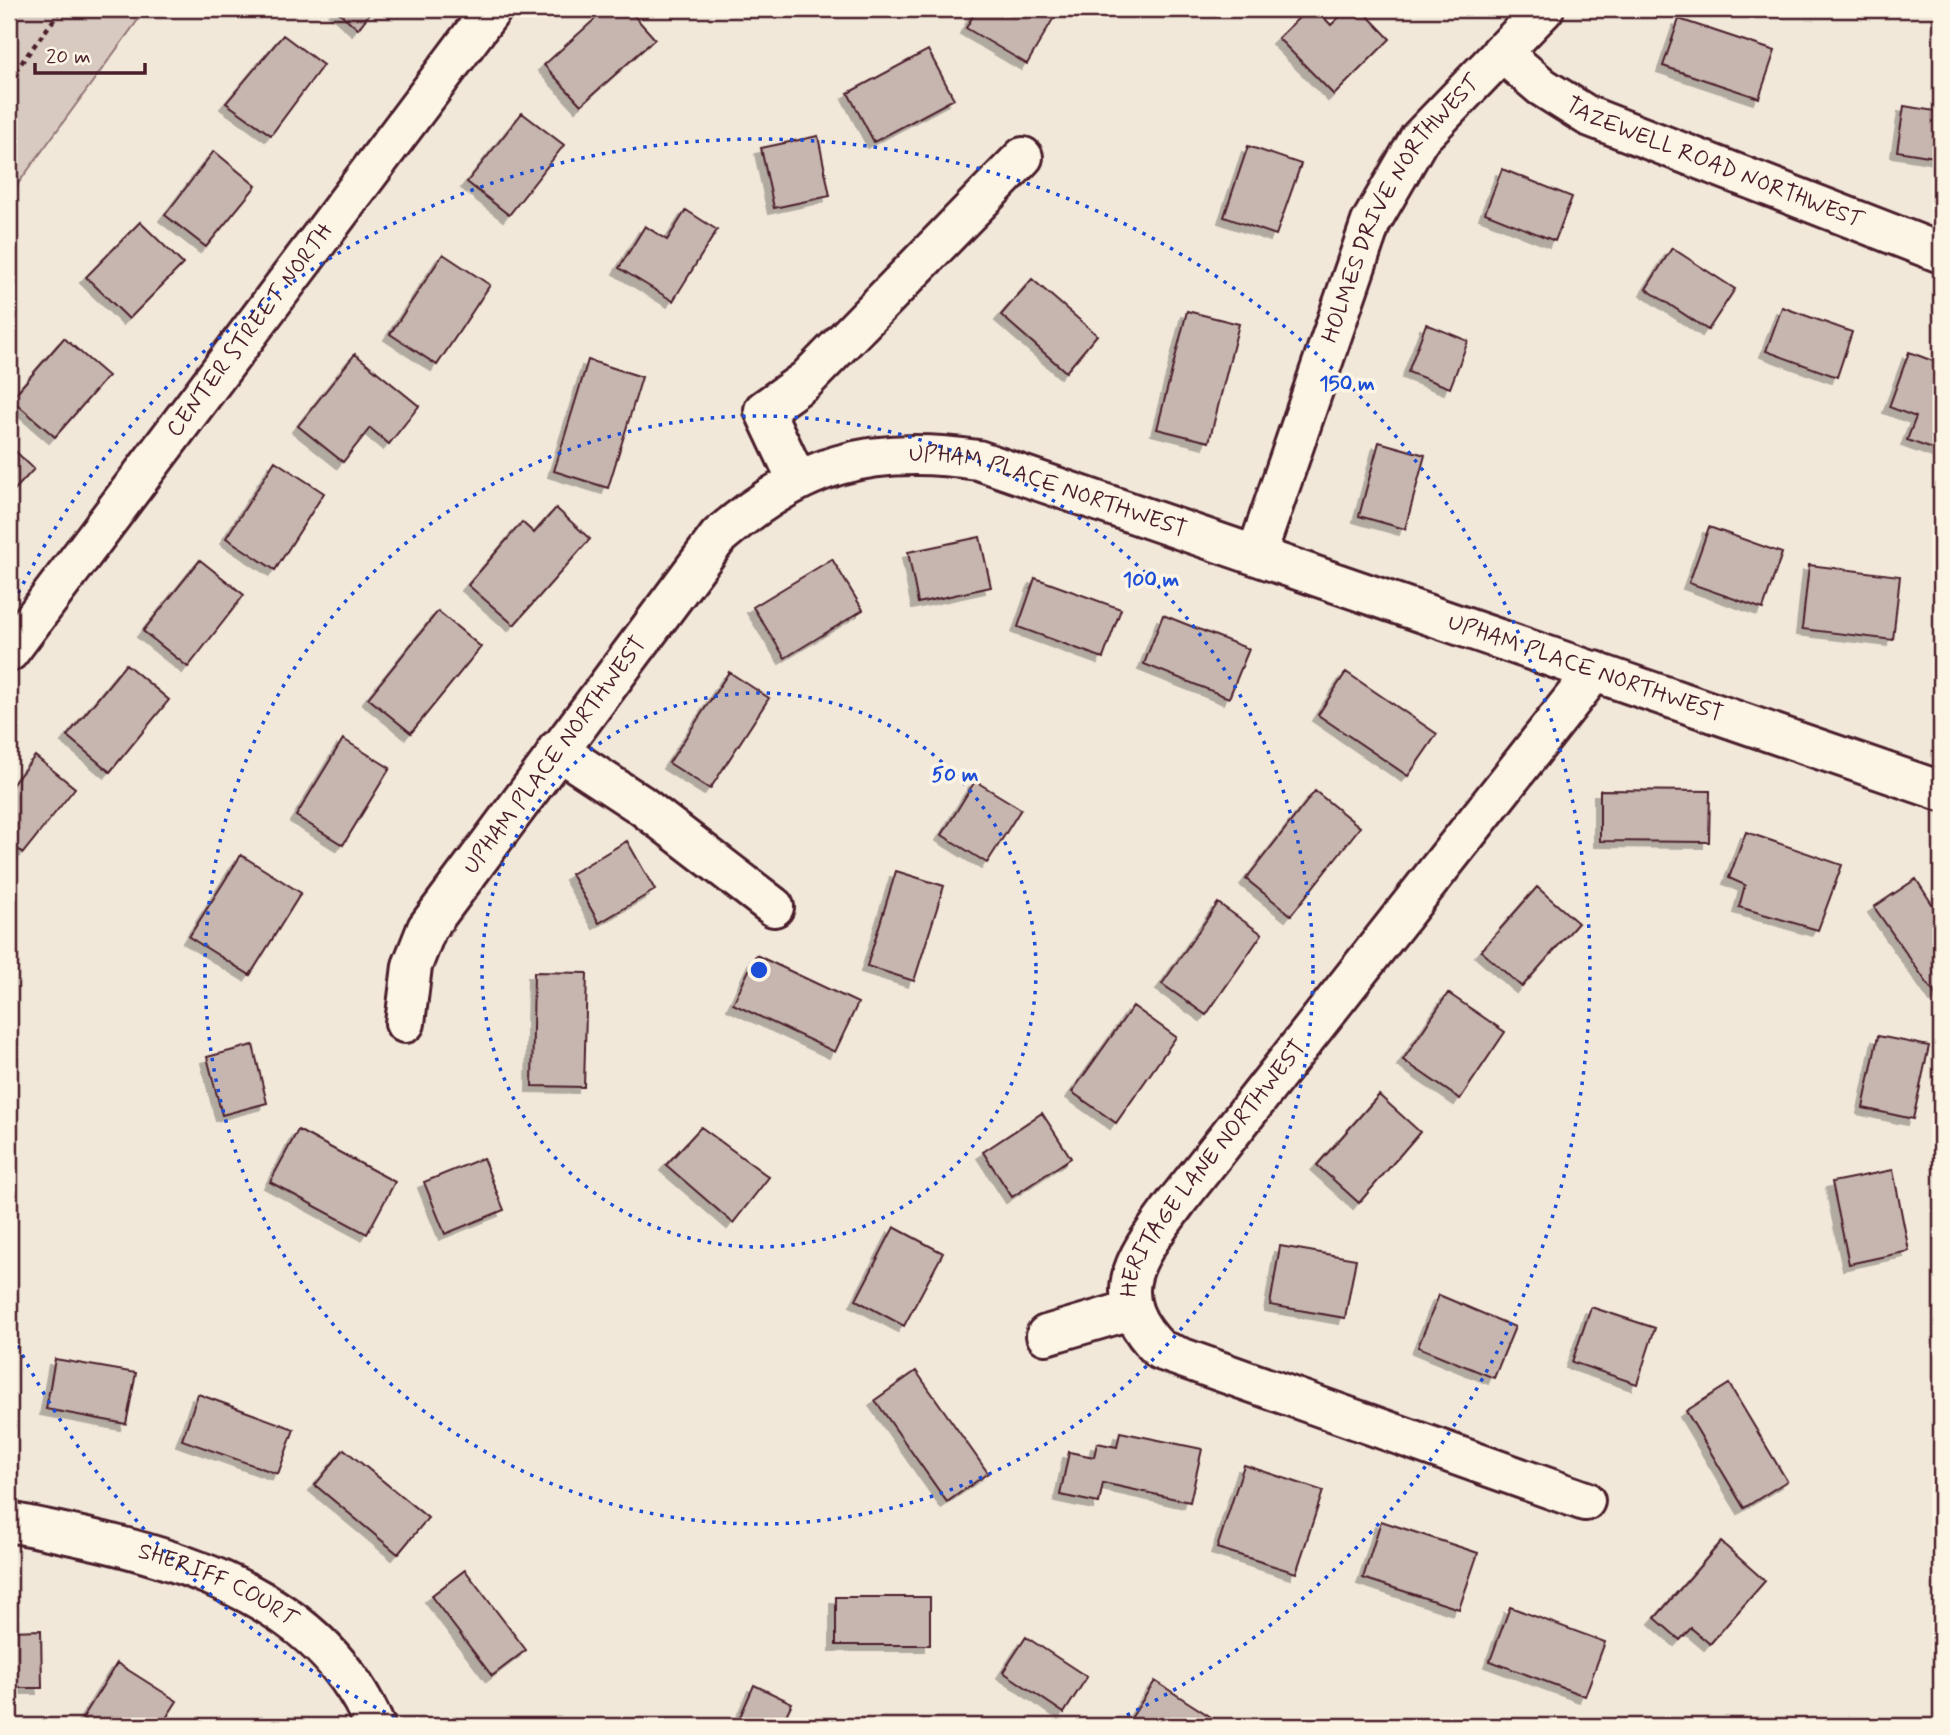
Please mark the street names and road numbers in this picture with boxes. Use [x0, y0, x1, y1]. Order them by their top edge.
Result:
street label: HOLMES DRIVE NORTHWEST [1315, 68, 1488, 347]
street label: TAZEWELL ROAD NORTHWEST [1559, 90, 1869, 237]
street label: CENTER STREET NORTH [160, 217, 341, 444]
street label: UPHAM PLACE NORTHWEST [909, 440, 1191, 546]
street label: UPHAM PLACE NORTHWEST [1444, 608, 1727, 730]
street label: UPHAM PLACE NORTHWEST [457, 631, 654, 881]
street label: HERITAGE LANE NORTHWEST [1115, 1034, 1313, 1298]
street label: SHERIFF COURT [134, 1537, 304, 1636]

